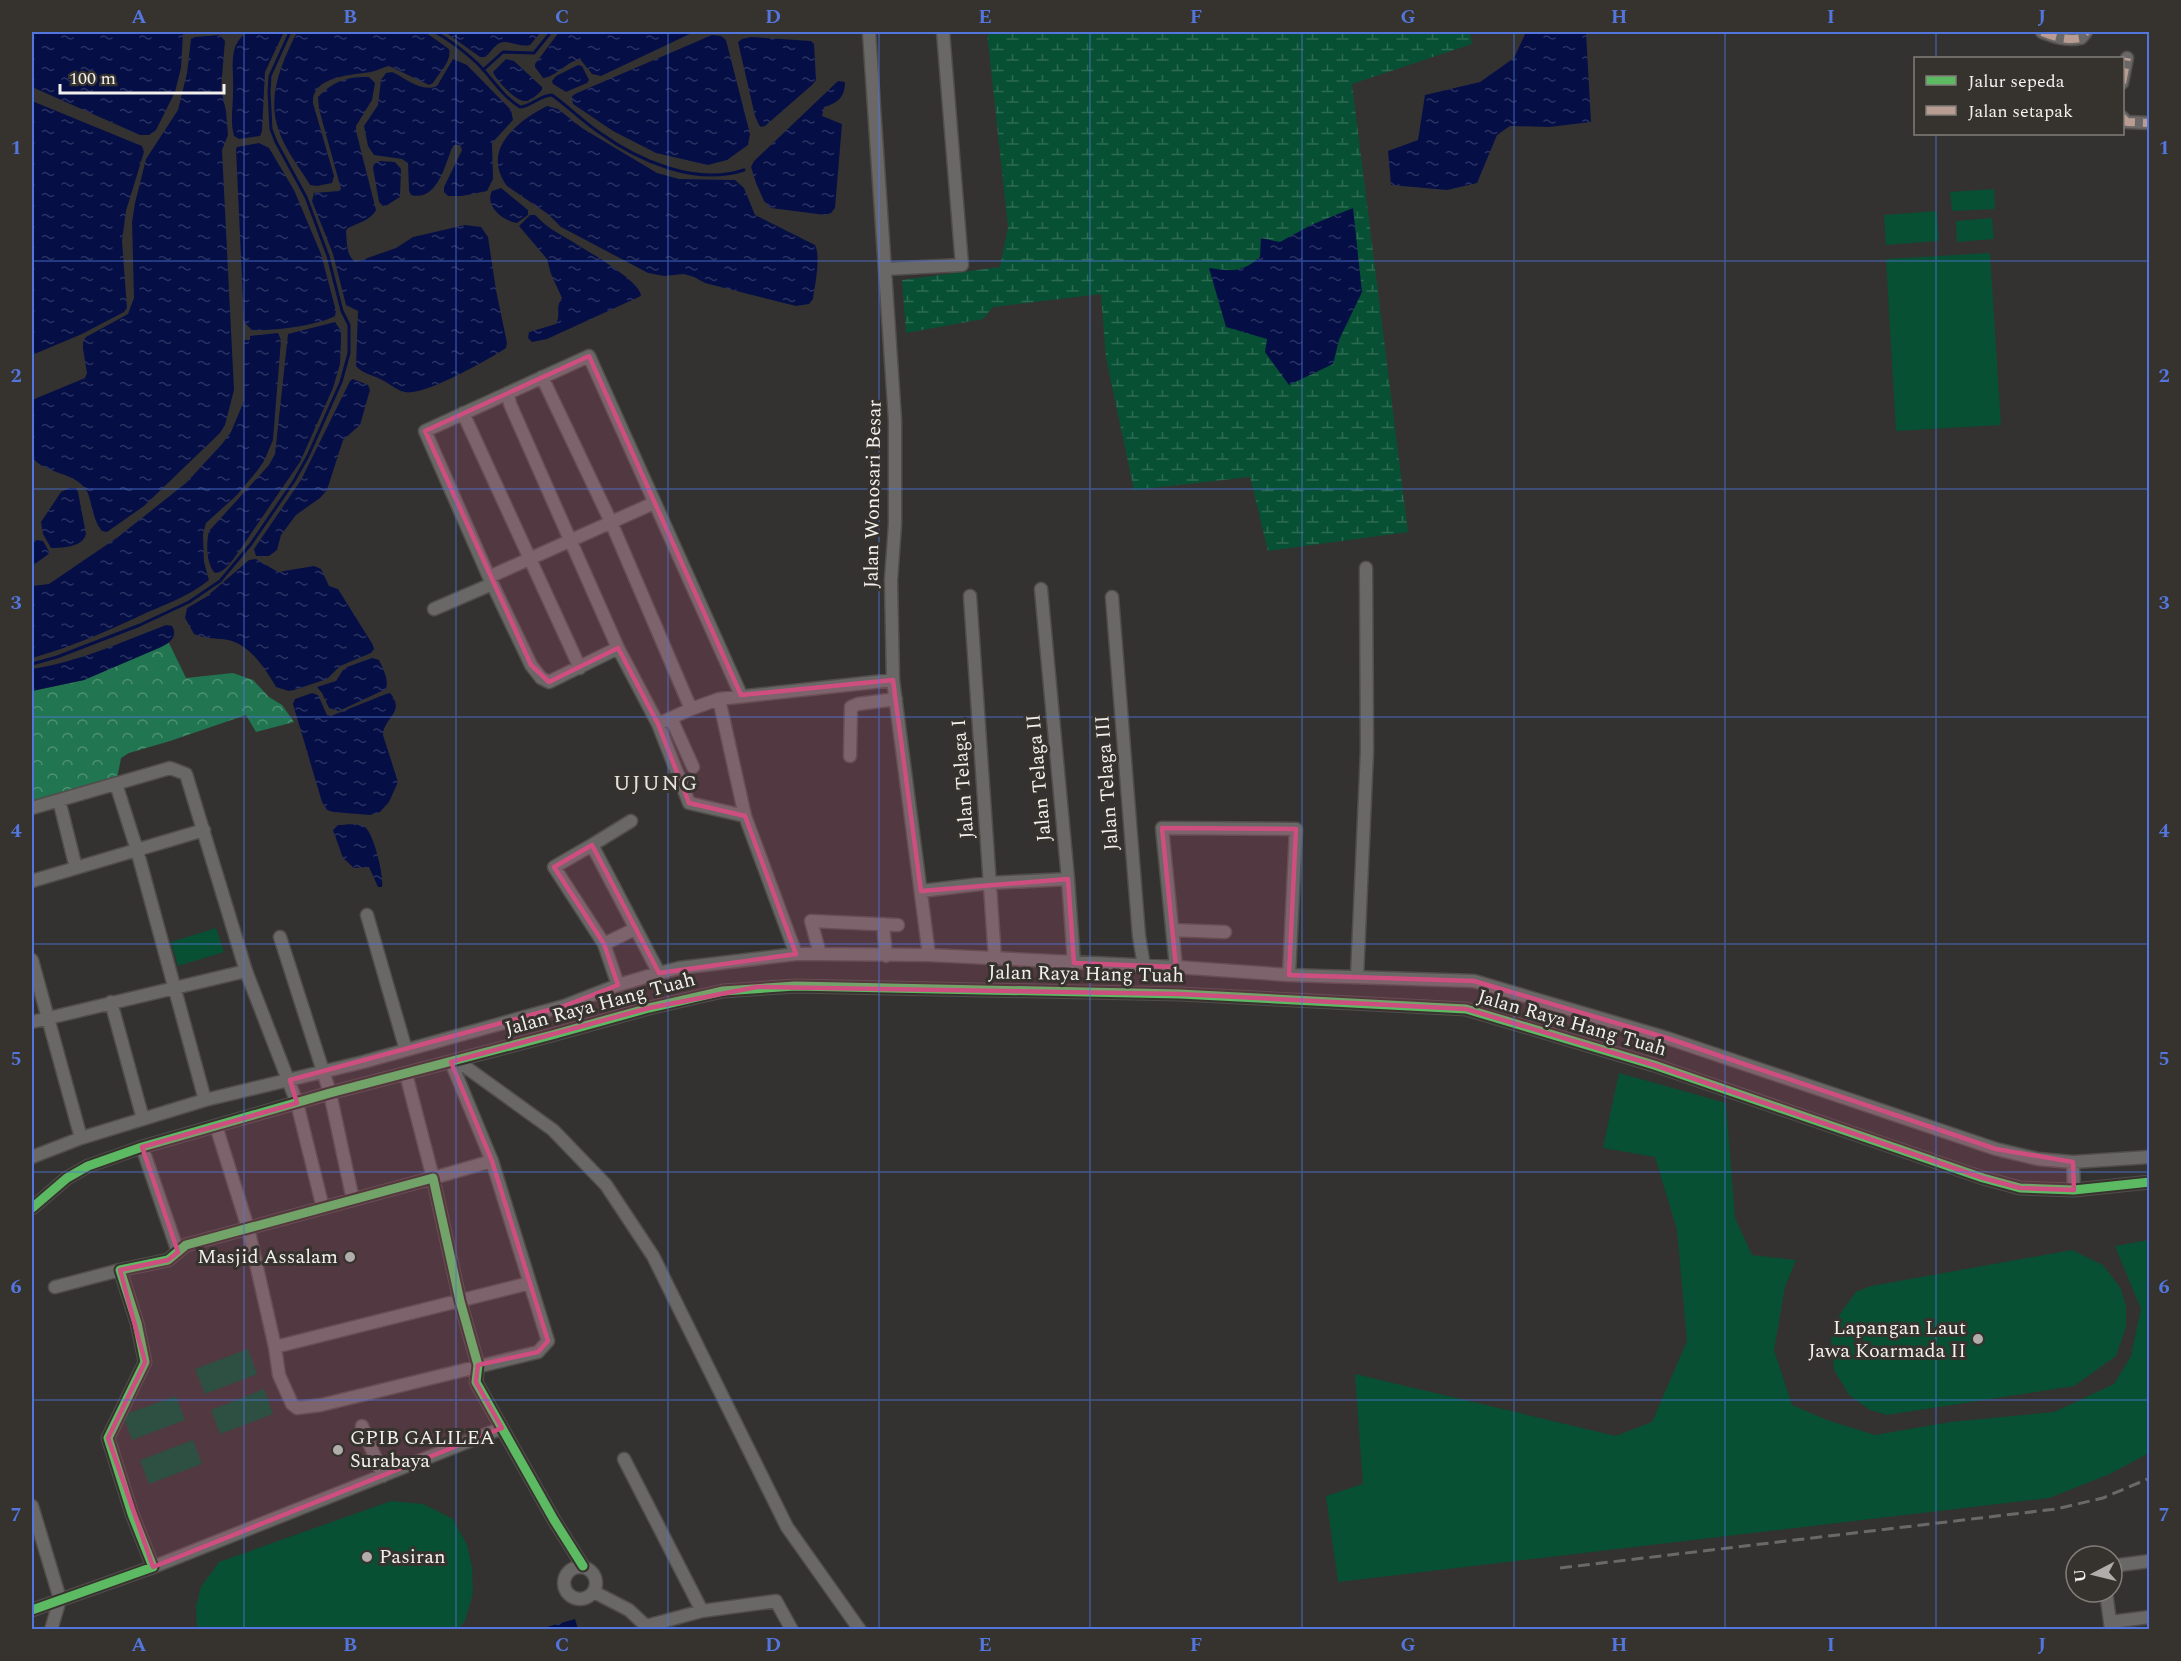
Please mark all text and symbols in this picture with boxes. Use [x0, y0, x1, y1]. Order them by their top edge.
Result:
text: A [131, 2, 147, 32]
text: B [343, 2, 357, 32]
text: C [555, 2, 569, 32]
text: D [765, 2, 781, 32]
text: E [978, 2, 992, 32]
text: F [1190, 2, 1202, 32]
text: G [1400, 2, 1416, 32]
text: H [1611, 2, 1627, 32]
text: I [1827, 2, 1835, 32]
text: J [2038, 2, 2046, 32]
scale bar [60, 57, 224, 95]
legend [1914, 57, 2124, 135]
text: 100 m [69, 65, 116, 92]
text: Jalur sepeda [1968, 68, 2065, 95]
text: Jalan setapak [1968, 98, 2073, 125]
text: 1 [10, 133, 22, 163]
text: 1 [2158, 133, 2170, 163]
text: 2 [10, 361, 22, 391]
text: 2 [2158, 361, 2170, 391]
street label: Jalan Wonosari Besar [856, 399, 890, 589]
text: 3 [10, 588, 22, 618]
text: 3 [2158, 588, 2170, 618]
street label: Jalan Telaga II [1018, 713, 1060, 843]
street label: Jalan Telaga III [1087, 714, 1127, 852]
street label: Jalan Telaga I [944, 718, 982, 840]
district label: UJUNG [613, 767, 699, 800]
text: 4 [10, 816, 22, 846]
text: 4 [2158, 816, 2170, 846]
street label: Jalan Raya Hang Tuah [988, 957, 1184, 991]
street label: Jalan Raya Hang Tuah [501, 964, 699, 1044]
street label: Jalan Raya Hang Tuah [1474, 982, 1670, 1064]
text: 5 [10, 1044, 22, 1074]
text: 5 [2158, 1044, 2170, 1074]
place label: Masjid Assalam [197, 1242, 338, 1272]
marker: Masjid Assalam [343, 1250, 357, 1264]
text: 6 [10, 1272, 22, 1302]
text: 6 [2158, 1272, 2170, 1302]
place label: Lapangan Laut Jawa Koarmada II [1808, 1313, 1966, 1366]
marker: Lapangan Laut Jawa Koarmada II [1971, 1332, 1985, 1346]
place label: GPIB GALILEA Surabaya [350, 1423, 495, 1476]
marker: GPIB GALILEA Surabaya [331, 1443, 345, 1457]
text: 7 [10, 1500, 22, 1530]
text: 7 [2158, 1500, 2170, 1530]
place label: Pasiran [379, 1542, 446, 1572]
north arrow [2064, 1544, 2124, 1604]
marker: Pasiran [360, 1550, 374, 1564]
text: U [2067, 1568, 2093, 1584]
text: A [131, 1630, 147, 1660]
text: B [343, 1630, 357, 1660]
text: C [555, 1630, 569, 1660]
text: D [765, 1630, 781, 1660]
text: E [978, 1630, 992, 1660]
text: F [1190, 1630, 1202, 1660]
text: G [1400, 1630, 1416, 1660]
text: H [1611, 1630, 1627, 1660]
text: I [1827, 1630, 1835, 1660]
text: J [2038, 1630, 2046, 1660]

